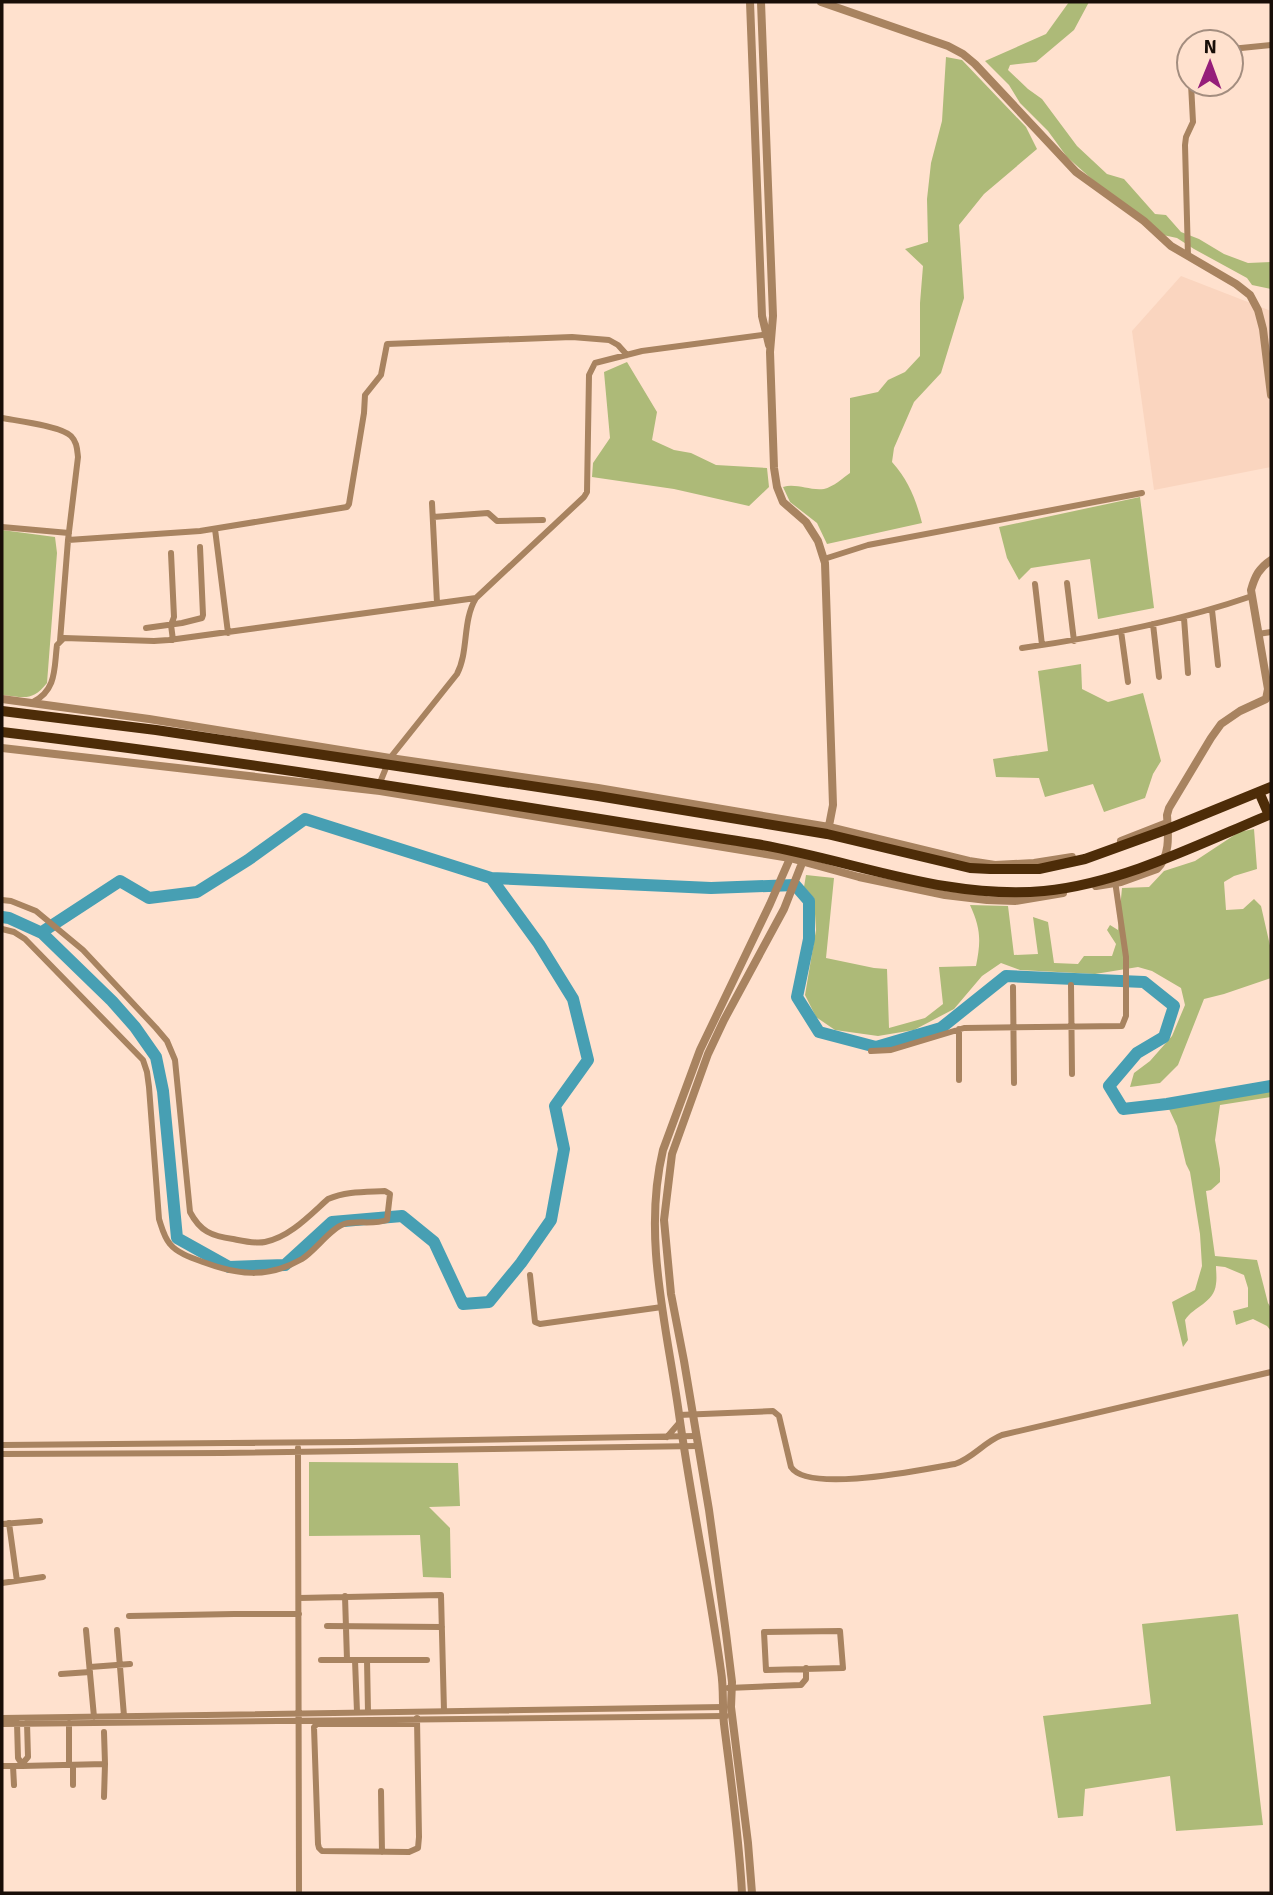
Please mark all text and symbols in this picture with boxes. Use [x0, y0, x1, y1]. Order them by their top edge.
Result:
north arrow [1175, 28, 1245, 98]
text: N [1203, 35, 1217, 59]

